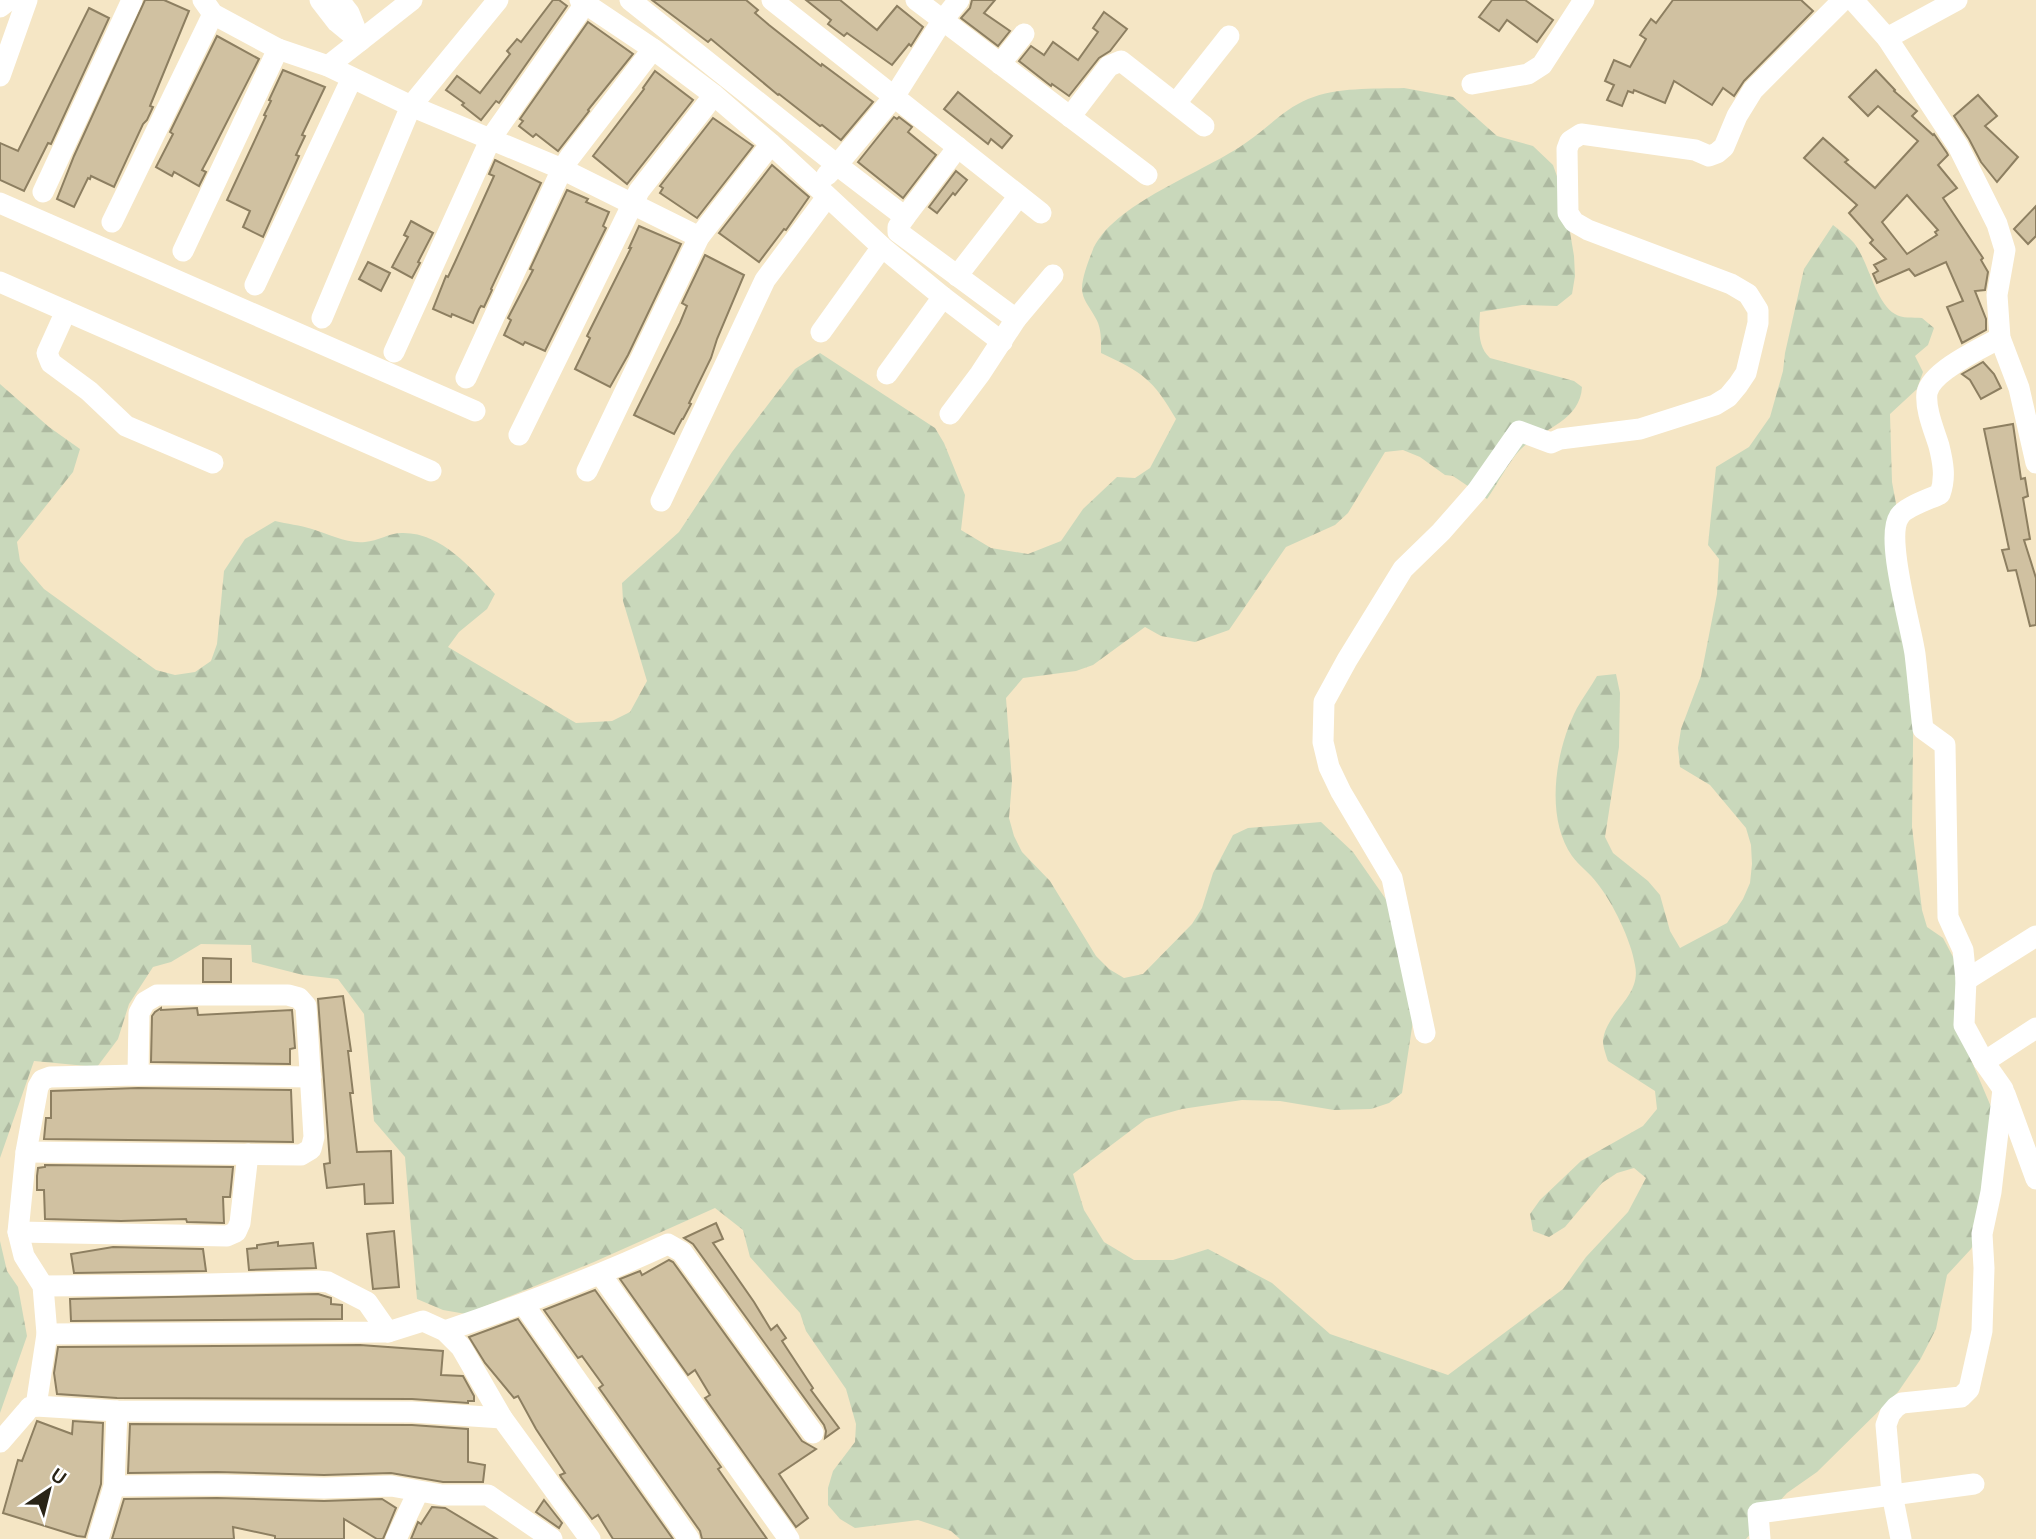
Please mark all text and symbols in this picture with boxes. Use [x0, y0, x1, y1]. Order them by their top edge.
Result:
north arrow [14, 1455, 84, 1525]
text: U [46, 1463, 71, 1490]

